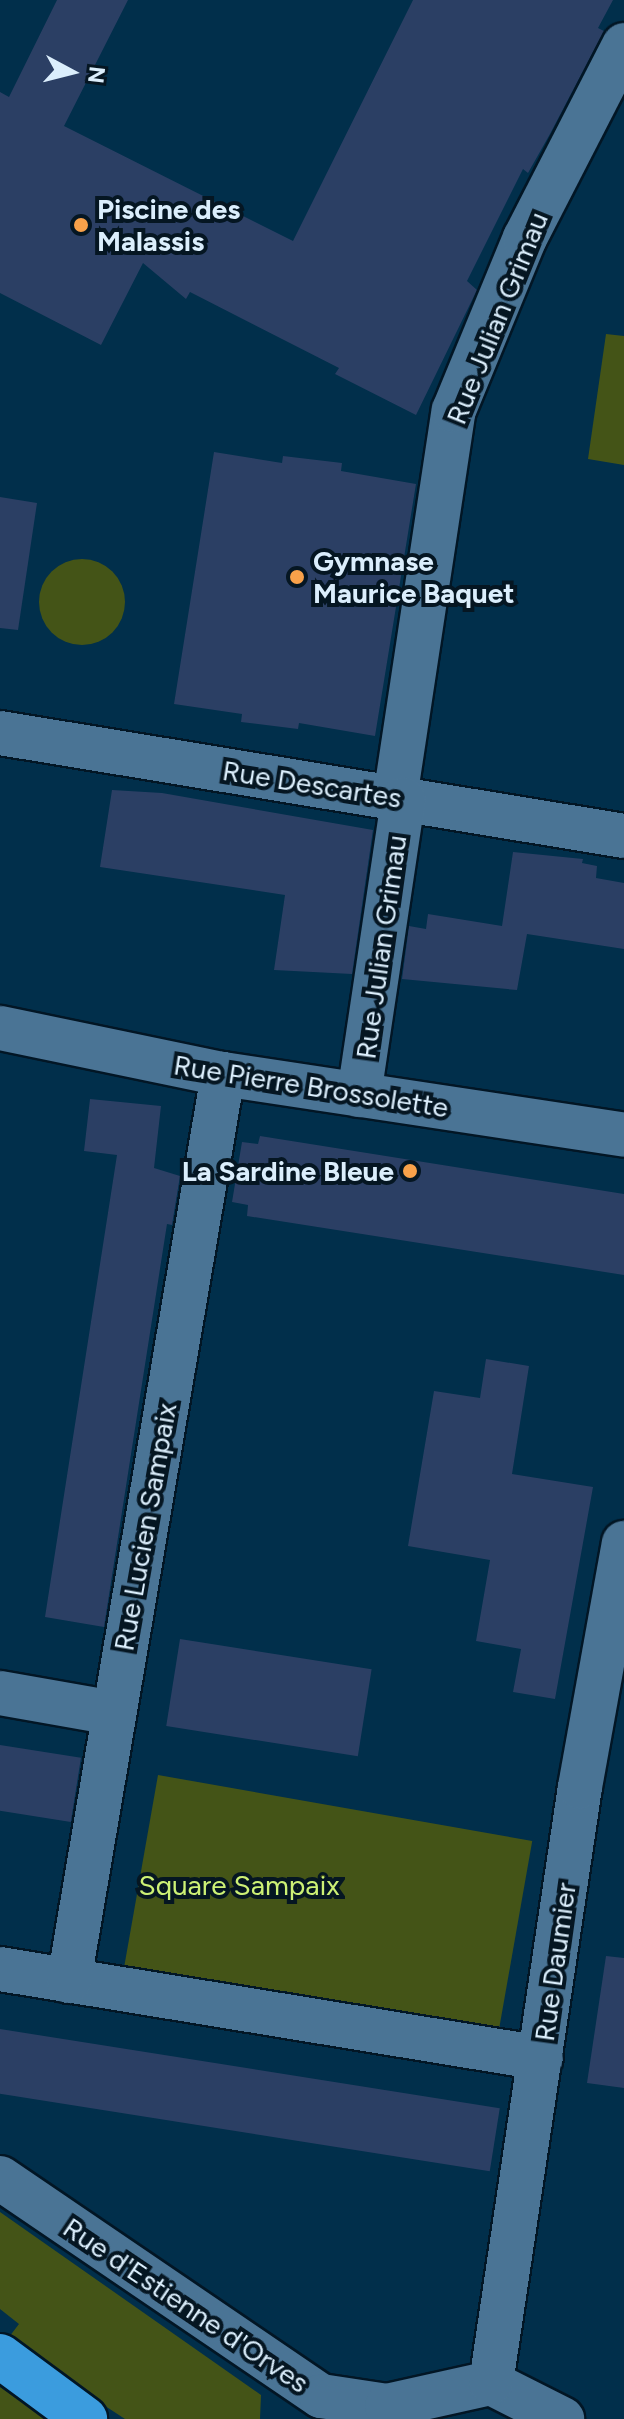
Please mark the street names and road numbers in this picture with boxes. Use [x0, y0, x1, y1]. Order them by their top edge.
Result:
street label: Rue Julian Grimau [439, 207, 555, 429]
street label: Rue Descartes [220, 753, 404, 815]
street label: Rue Julian Grimau [349, 833, 413, 1061]
street label: Rue Pierre Brossolette [171, 1048, 451, 1124]
street label: Rue Lucien Sampaix [107, 1401, 183, 1653]
street label: Rue Daumier [527, 1881, 583, 2043]
street label: Rue d'Estienne d'Orves [57, 2210, 315, 2400]

